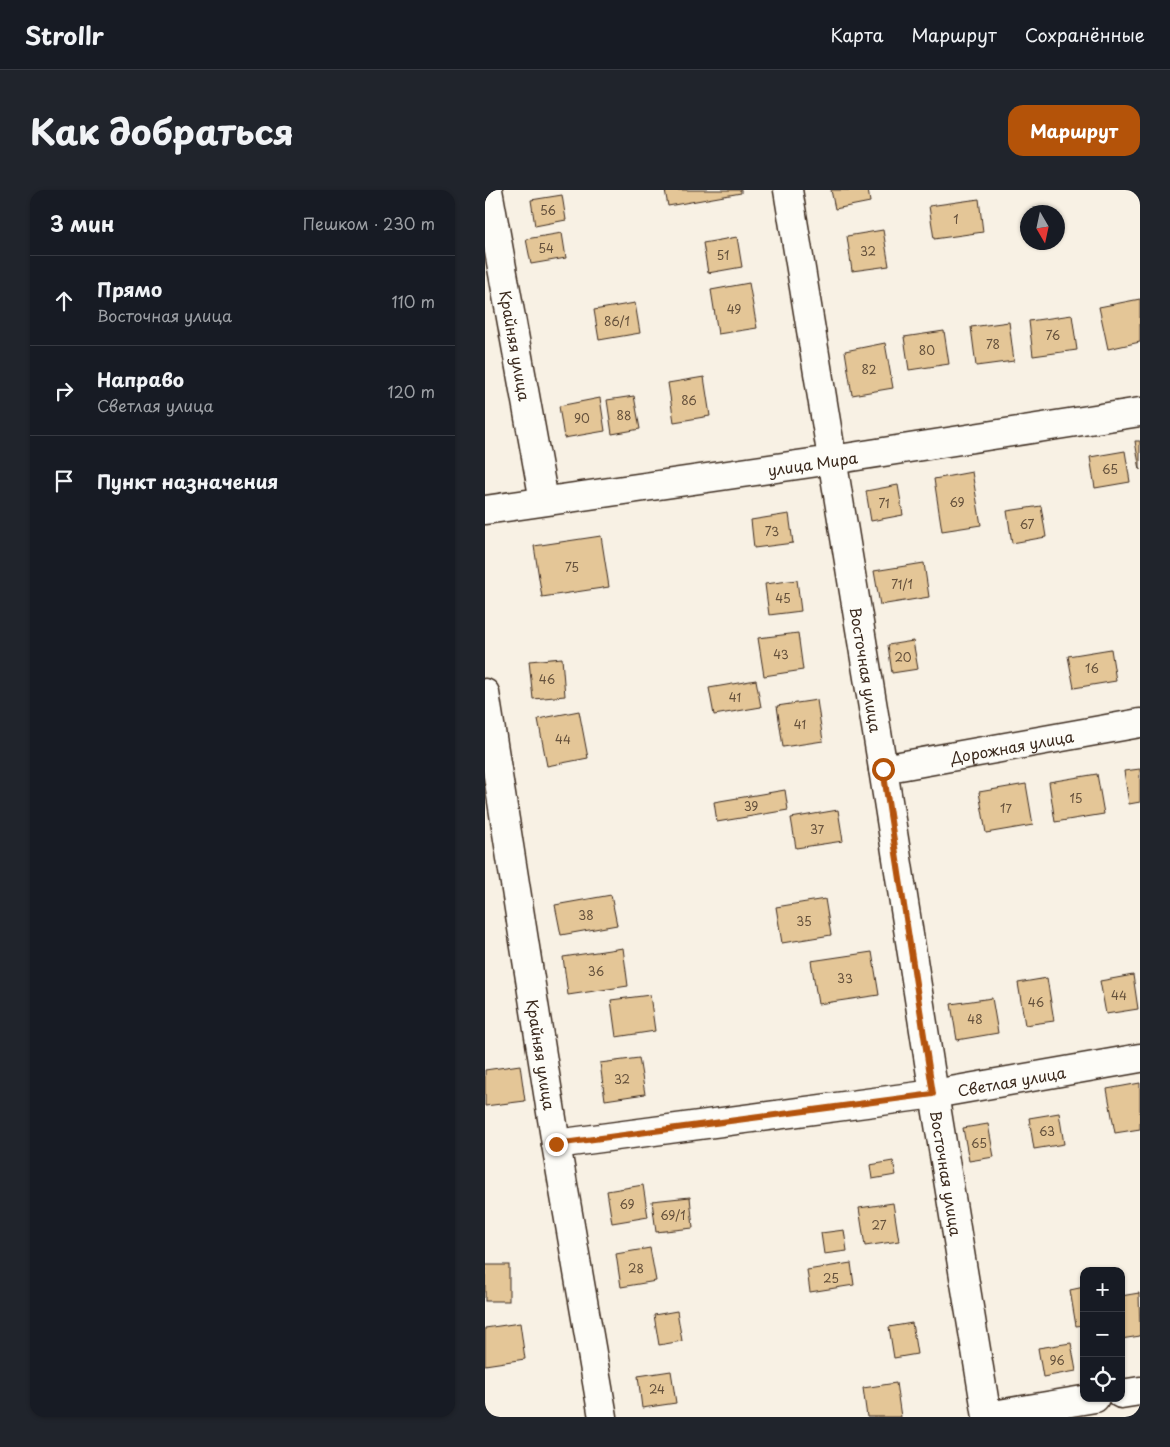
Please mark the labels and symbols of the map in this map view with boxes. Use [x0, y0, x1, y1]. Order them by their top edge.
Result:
house number: 56 [540, 201, 556, 219]
north arrow [1020, 205, 1065, 250]
house number: 1 [953, 210, 959, 228]
house number: 54 [538, 239, 554, 257]
house number: 32 [860, 242, 876, 260]
house number: 51 [717, 246, 729, 264]
street label: Крайняя улица [495, 288, 537, 403]
house number: 49 [727, 300, 741, 318]
house number: 86/1 [604, 312, 630, 330]
house number: 76 [1046, 326, 1060, 344]
house number: 78 [986, 335, 1000, 353]
house number: 80 [919, 341, 935, 359]
house number: 82 [862, 360, 877, 378]
house number: 86 [681, 391, 697, 409]
house number: 88 [617, 406, 631, 424]
house number: 90 [574, 409, 590, 427]
street label: улица Мира [766, 445, 860, 481]
house number: 65 [1102, 460, 1118, 478]
house number: 69 [949, 493, 965, 511]
house number: 71 [878, 494, 890, 512]
house number: 67 [1020, 515, 1035, 533]
house number: 73 [765, 522, 779, 540]
house number: 75 [565, 558, 579, 576]
house number: 71/1 [891, 575, 913, 593]
house number: 45 [775, 589, 791, 607]
street label: Восточная улица [845, 605, 888, 735]
house number: 43 [773, 645, 789, 663]
house number: 20 [894, 648, 912, 666]
house number: 16 [1085, 659, 1099, 677]
house number: 46 [539, 670, 555, 688]
house number: 41 [729, 688, 741, 706]
house number: 41 [794, 715, 806, 733]
street label: Дорожная улица [947, 724, 1076, 768]
house number: 44 [555, 730, 571, 748]
route start [872, 758, 895, 781]
house number: 15 [1069, 789, 1083, 807]
house number: 39 [744, 797, 758, 815]
house number: 17 [1000, 799, 1012, 817]
house number: 37 [810, 820, 825, 838]
house number: 38 [578, 906, 594, 924]
house number: 35 [796, 912, 812, 930]
house number: 36 [588, 962, 604, 980]
house number: 33 [837, 969, 853, 987]
house number: 44 [1111, 986, 1127, 1004]
house number: 46 [1028, 993, 1044, 1011]
street label: Крайняя улица [522, 998, 562, 1112]
house number: 48 [967, 1010, 983, 1028]
street label: Светлая улица [956, 1060, 1068, 1101]
house number: 32 [614, 1070, 630, 1088]
street label: Восточная улица [925, 1109, 969, 1238]
house number: 63 [1039, 1122, 1055, 1140]
route end [545, 1133, 568, 1156]
house number: 65 [971, 1134, 987, 1152]
house number: 69 [619, 1195, 635, 1213]
house number: 69/1 [660, 1206, 686, 1224]
house number: 27 [872, 1216, 887, 1234]
house number: 28 [628, 1259, 644, 1277]
house number: 25 [823, 1269, 839, 1287]
house number: 96 [1049, 1351, 1065, 1369]
house number: 24 [649, 1380, 665, 1398]

